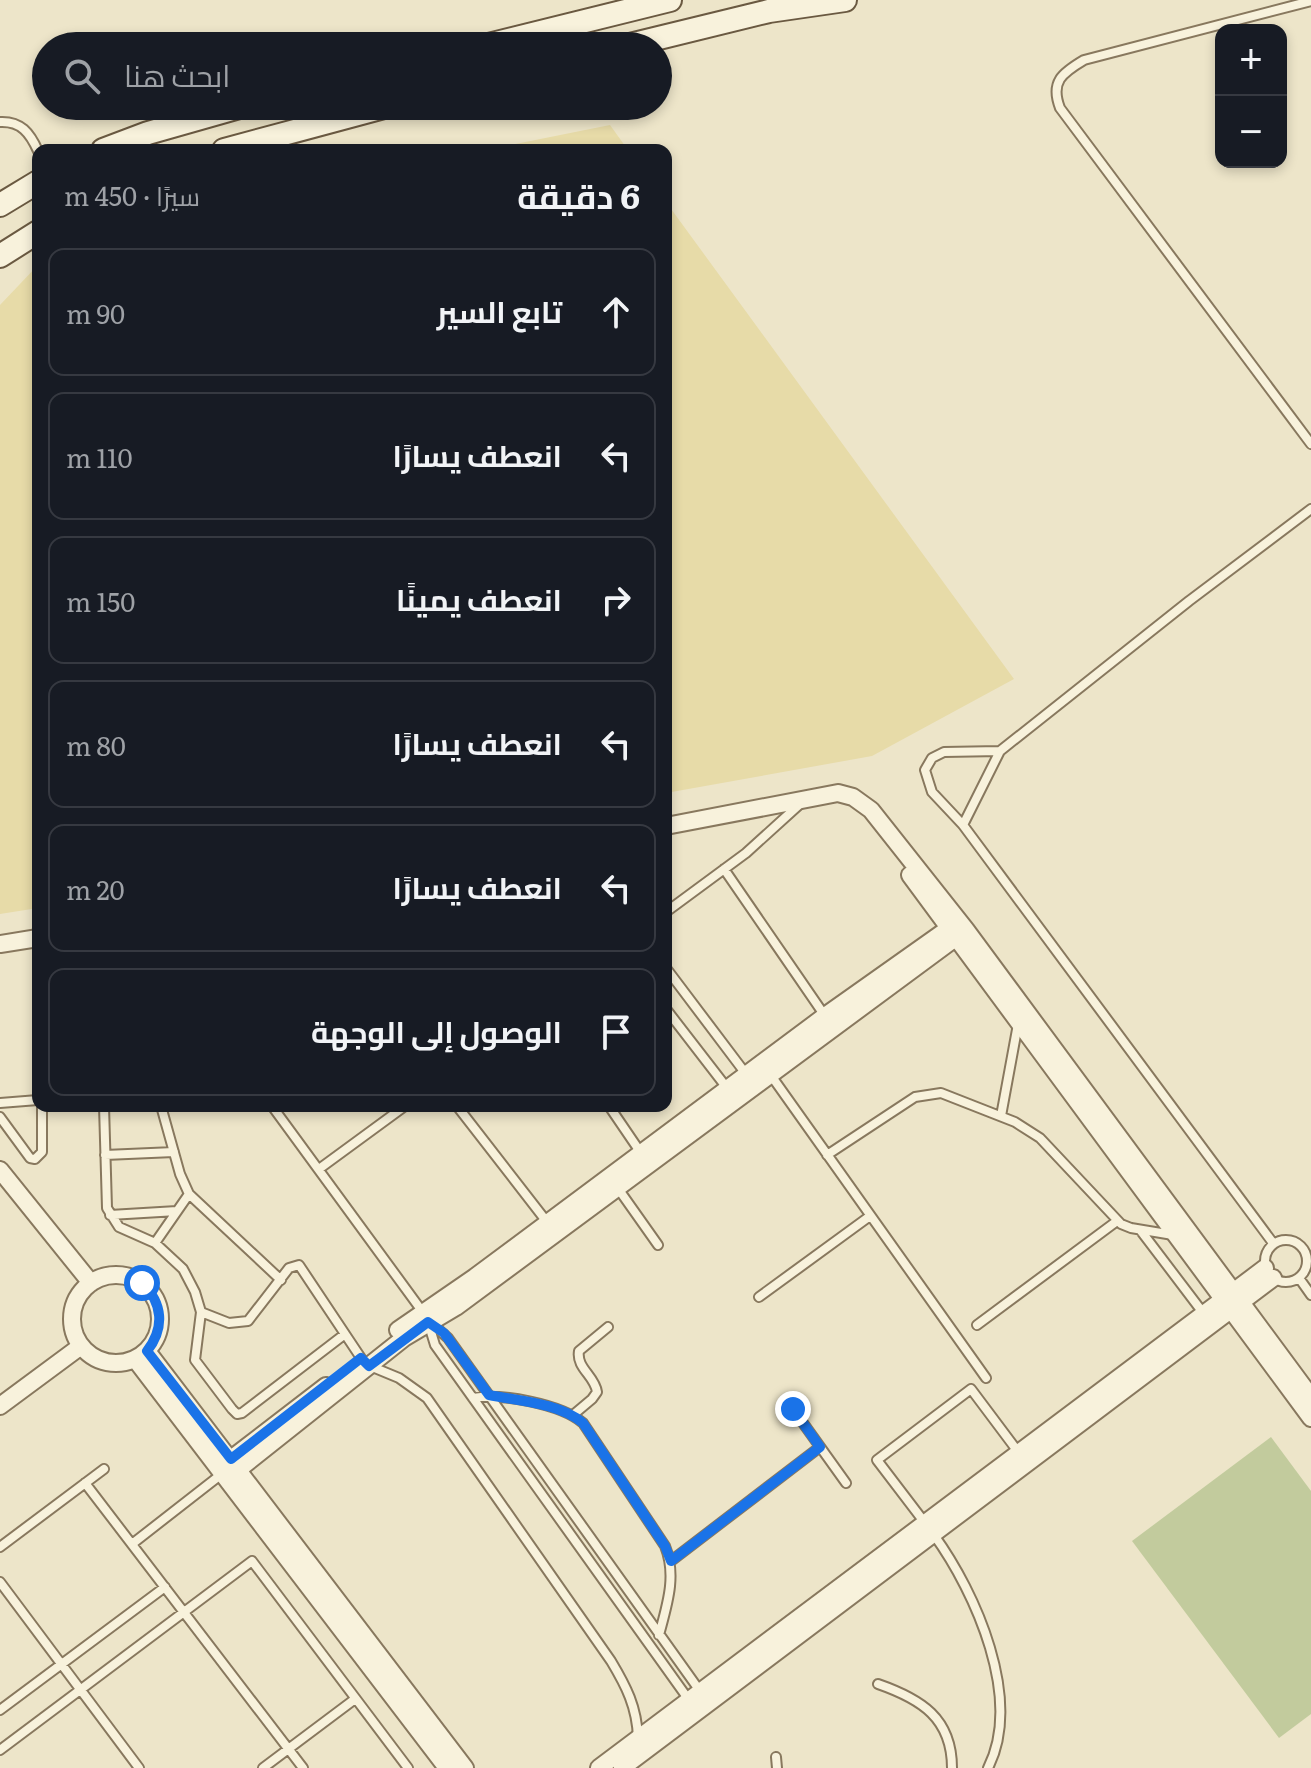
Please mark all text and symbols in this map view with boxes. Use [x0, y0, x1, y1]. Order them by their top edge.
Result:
map controls [1215, 24, 1287, 168]
button: + [1215, 24, 1287, 96]
search box [32, 32, 672, 120]
text: ابحث هنا [124, 52, 230, 96]
icon: search [60, 54, 104, 98]
button: − [1215, 96, 1287, 168]
text: 6 دقيقة [517, 169, 640, 219]
text: سيرًا · 450 m [64, 175, 200, 214]
text: تابع السير [437, 288, 562, 332]
icon: ahead [594, 290, 638, 334]
text: 90 m [66, 293, 125, 332]
text: انعطف يسارًا [392, 432, 562, 476]
icon: left [594, 434, 638, 478]
text: 110 m [66, 437, 133, 476]
text: انعطف يمينًا [396, 576, 562, 620]
icon: right [594, 578, 638, 622]
text: 150 m [66, 581, 135, 620]
text: انعطف يسارًا [392, 720, 562, 764]
icon: left [594, 722, 638, 766]
text: 80 m [66, 725, 126, 764]
text: انعطف يسارًا [392, 864, 562, 908]
icon: left [594, 866, 638, 910]
text: 20 m [66, 869, 125, 908]
text: الوصول إلى الوجهة [311, 1008, 562, 1052]
icon: arrive [594, 1010, 638, 1054]
route start [124, 1265, 160, 1301]
route end [775, 1391, 811, 1427]

